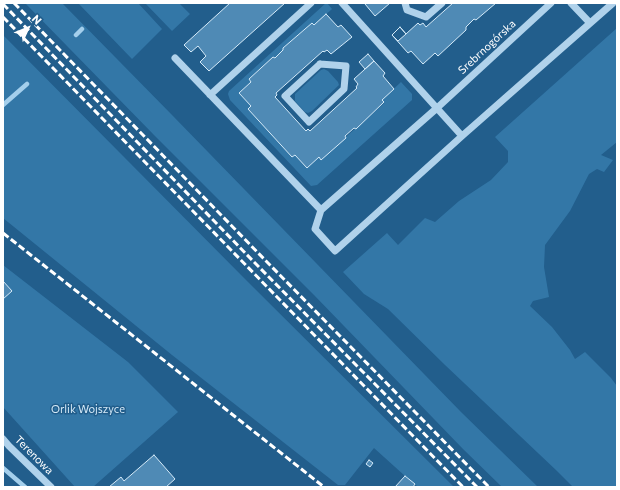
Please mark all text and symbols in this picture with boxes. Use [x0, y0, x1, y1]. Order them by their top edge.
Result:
north arrow [8, 8, 48, 48]
text: N [29, 12, 45, 27]
street label: Srebrnogórska [456, 17, 518, 77]
park label: Orlik Wojszyce [51, 402, 125, 416]
street label: Terenowa [12, 433, 56, 477]

